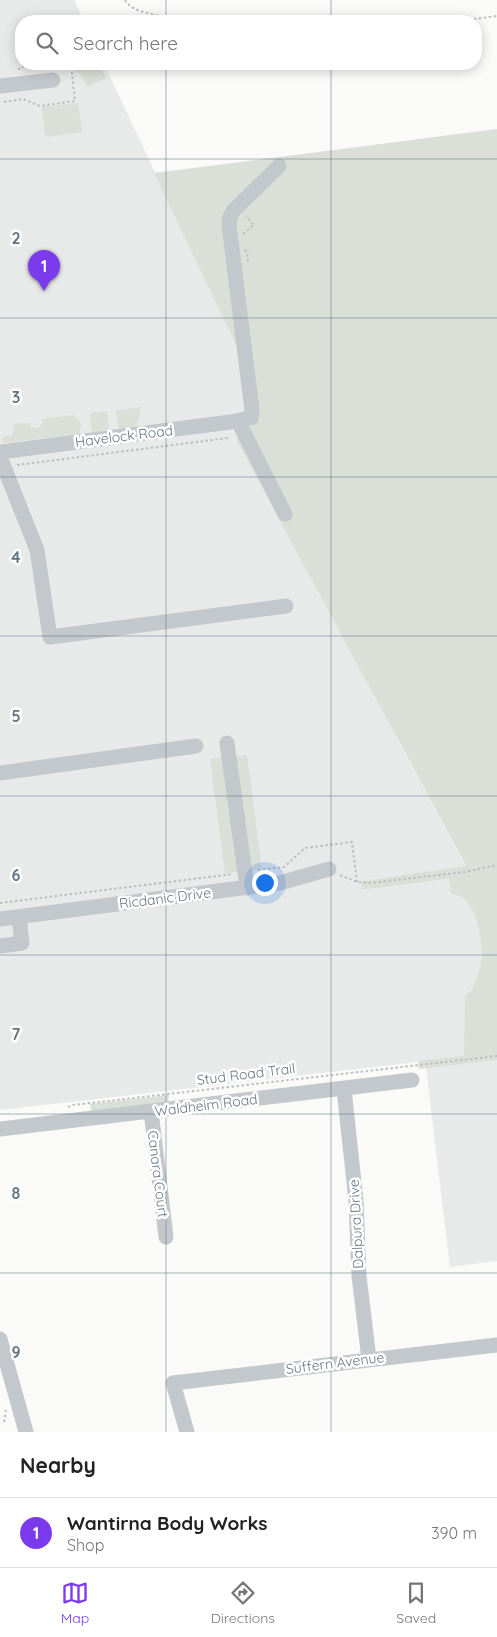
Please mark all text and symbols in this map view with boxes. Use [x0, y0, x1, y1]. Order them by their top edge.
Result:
search box [15, 15, 482, 70]
icon: search [33, 29, 61, 57]
text: Search here [73, 31, 178, 55]
text: 2 [11, 228, 21, 248]
pin: 1 [28, 250, 60, 291]
text: 3 [12, 387, 20, 407]
street label: Havelock Road [74, 421, 174, 451]
text: 4 [11, 547, 21, 567]
text: 5 [11, 706, 21, 726]
text: 6 [12, 865, 21, 885]
your location [252, 870, 278, 896]
street label: Ricdanic Drive [118, 883, 212, 913]
text: 7 [12, 1024, 21, 1044]
street label: Stud Road Trail [196, 1059, 296, 1089]
street label: Waldheim Road [153, 1090, 259, 1120]
street label: Canara Court [144, 1130, 172, 1219]
street label: Dalpura Drive [345, 1179, 367, 1269]
text: 8 [12, 1183, 21, 1203]
text: 9 [11, 1342, 21, 1362]
street label: Suffern Avenue [285, 1348, 385, 1378]
text: Nearby [20, 1452, 96, 1478]
text: Wantirna Body Works [67, 1511, 267, 1535]
text: 1 [33, 1523, 39, 1543]
text: 390 m [431, 1523, 477, 1543]
text: Shop [67, 1535, 104, 1555]
tab: Map [61, 1579, 89, 1627]
tab: Directions [211, 1579, 275, 1627]
tab: Saved [396, 1579, 436, 1627]

